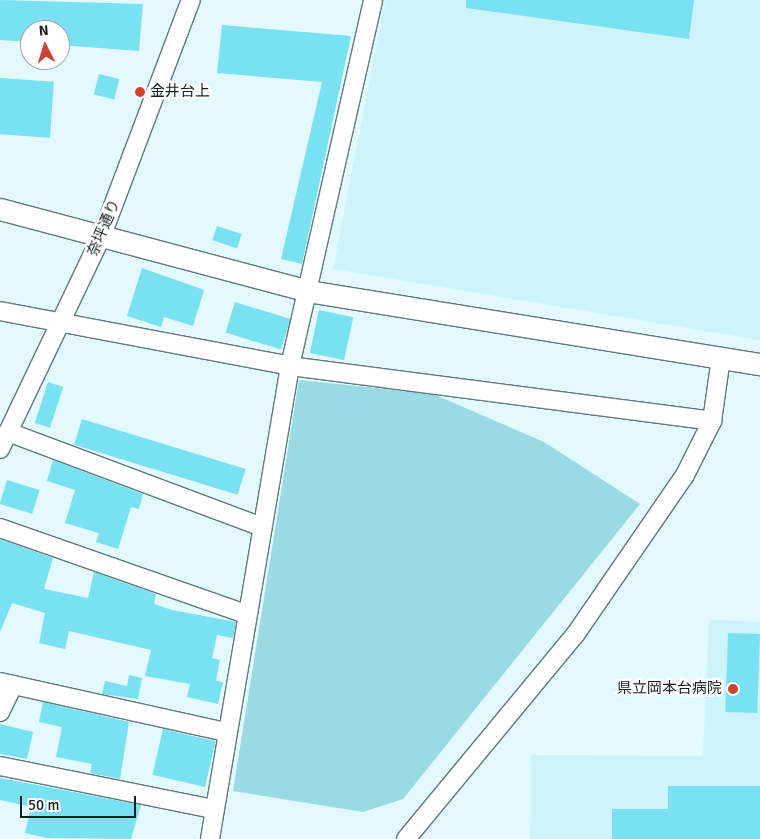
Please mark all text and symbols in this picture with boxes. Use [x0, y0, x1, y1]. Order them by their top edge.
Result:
north arrow [20, 20, 70, 70]
text: N [38, 22, 49, 39]
place label: 金井台上 [150, 83, 210, 101]
marker: 金井台上 [134, 86, 146, 98]
street label: 奈坪通り [84, 197, 124, 259]
place label: 県立岡本台病院 [617, 680, 722, 698]
marker: 県立岡本台病院 [726, 682, 740, 696]
scale bar [22, 786, 139, 818]
text: 50 m [28, 796, 59, 814]

